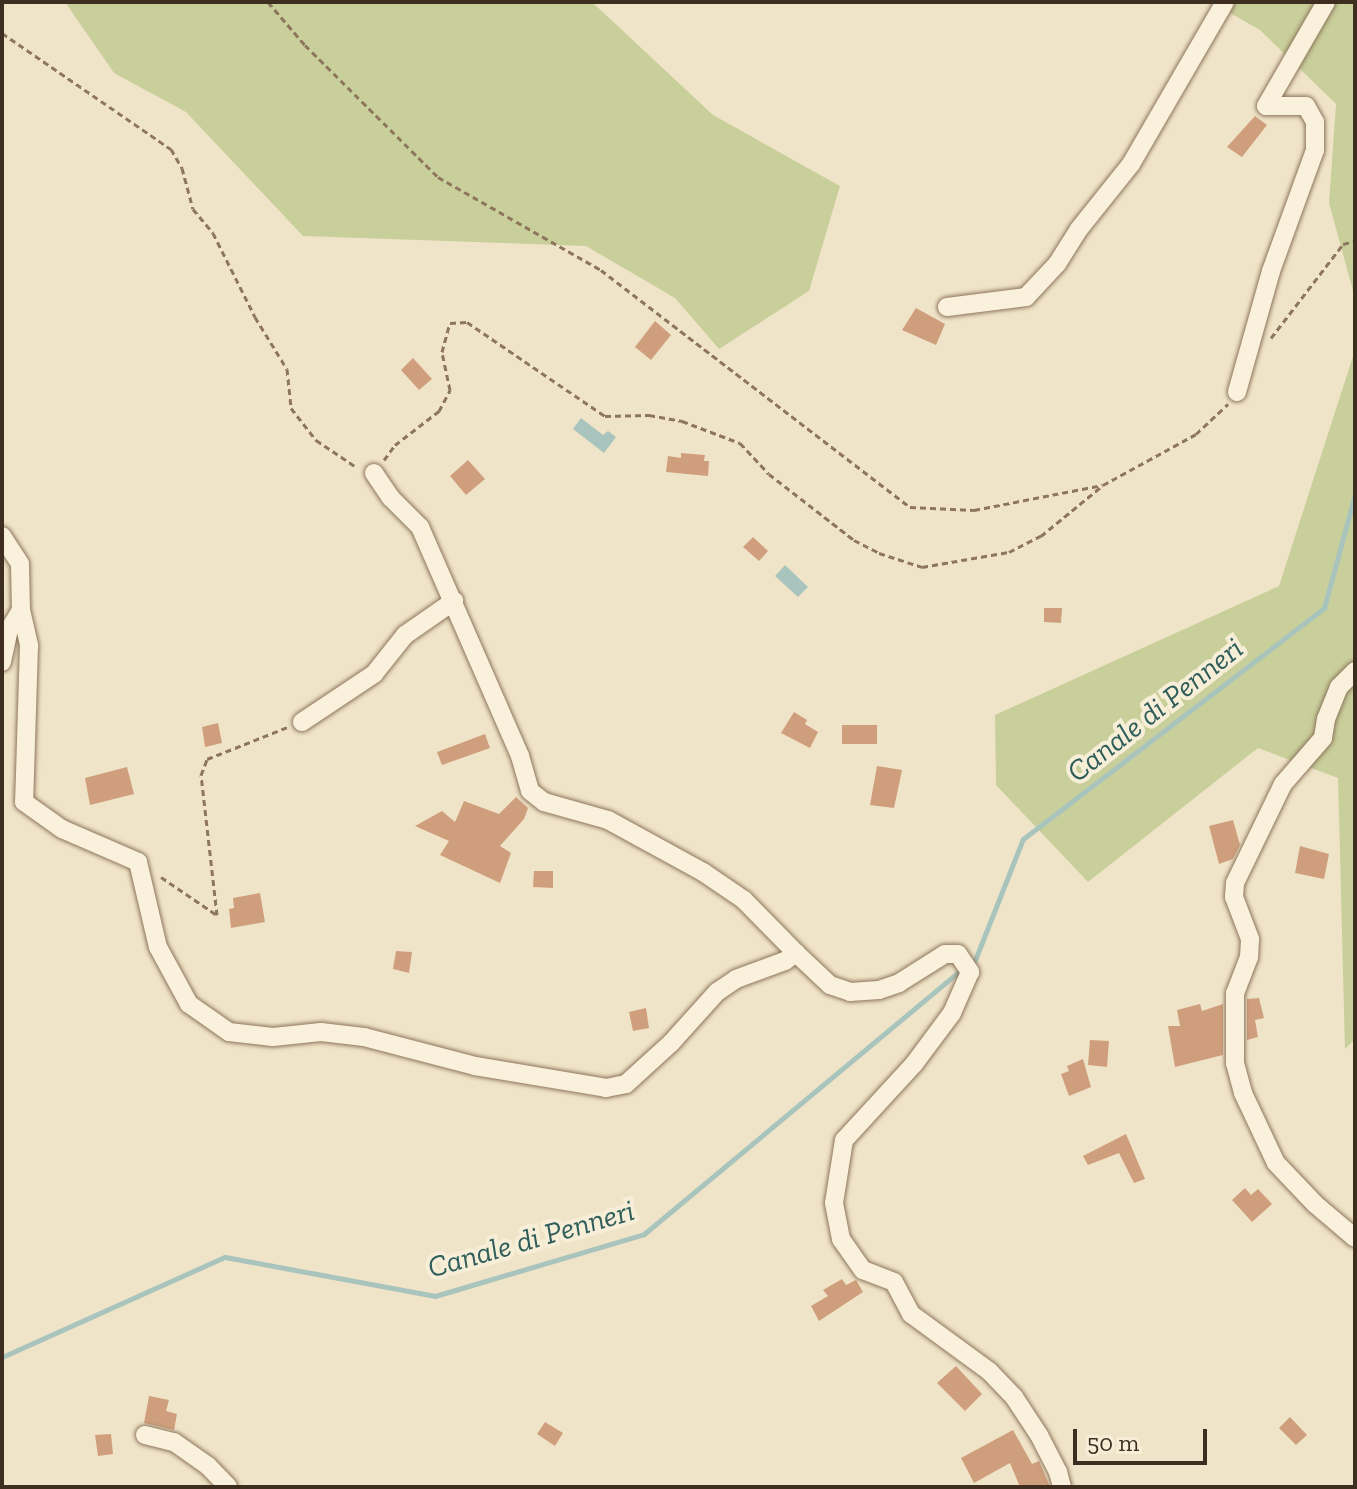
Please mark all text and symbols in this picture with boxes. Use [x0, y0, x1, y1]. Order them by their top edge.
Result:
water label: Canale di Penneri [1060, 630, 1250, 790]
water label: Canale di Penneri [424, 1192, 638, 1286]
scale bar [1077, 1413, 1211, 1463]
text: 50 m [1087, 1428, 1139, 1457]

